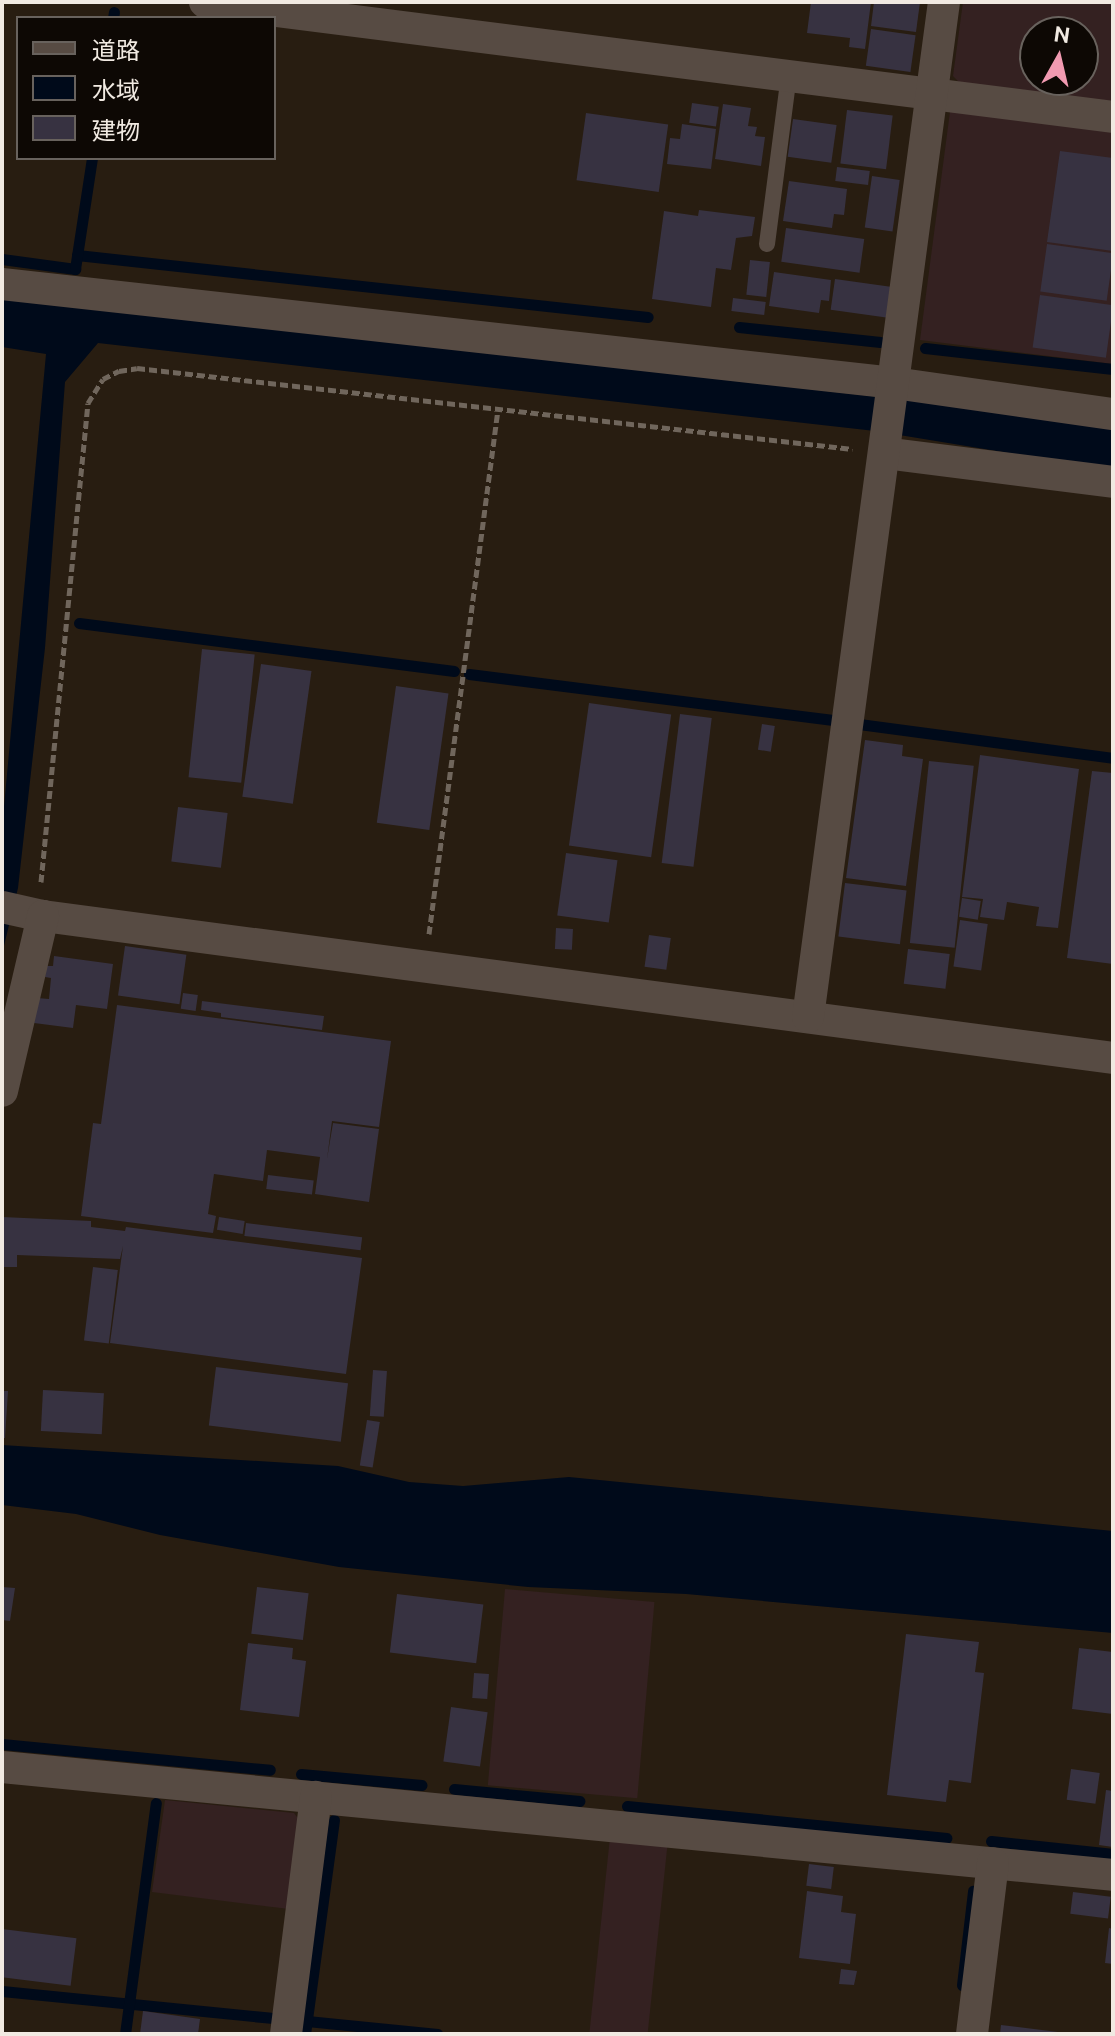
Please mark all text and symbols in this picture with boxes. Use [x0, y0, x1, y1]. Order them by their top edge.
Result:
legend [16, 16, 276, 160]
north arrow [1019, 16, 1099, 96]
text: N [1052, 20, 1072, 47]
text: 道路 [92, 37, 140, 64]
text: 水域 [92, 77, 140, 104]
text: 建物 [92, 117, 140, 144]

